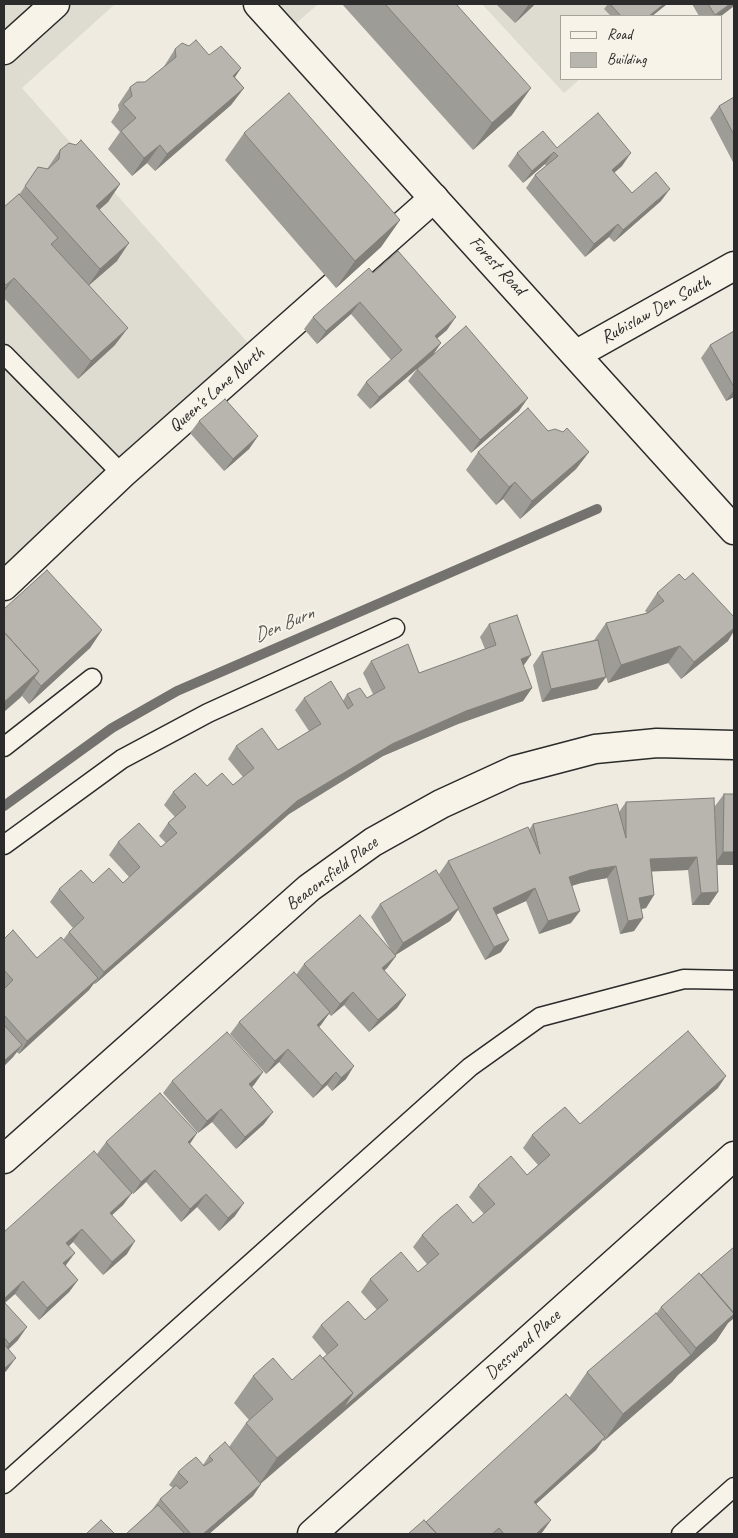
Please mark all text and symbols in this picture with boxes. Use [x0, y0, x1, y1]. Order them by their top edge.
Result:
legend [560, 15, 723, 80]
text: Road [607, 25, 632, 44]
text: Building [607, 50, 646, 69]
street label: Forest Road [464, 232, 530, 300]
street label: Rubislaw Den South [598, 271, 714, 349]
street label: Queen's Lane North [165, 343, 269, 437]
water label: Den Burn [251, 602, 317, 648]
street label: Beaconsfield Place [282, 832, 382, 916]
street label: Desswood Place [481, 1306, 565, 1384]

